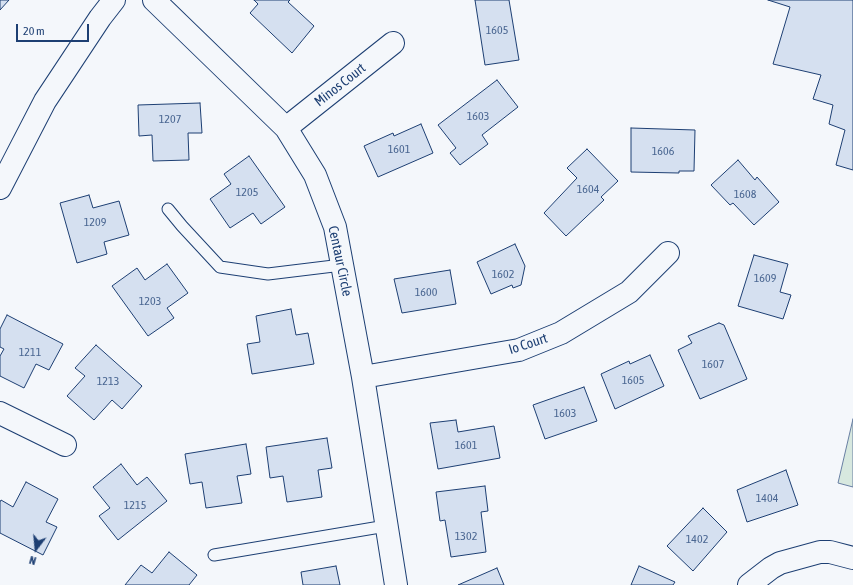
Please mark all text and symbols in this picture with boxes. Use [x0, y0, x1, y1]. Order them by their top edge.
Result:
scale bar [18, 16, 91, 42]
house number: 1605 [486, 23, 508, 37]
text: 20 m [23, 24, 45, 38]
street label: Minos Court [311, 60, 369, 110]
house number: 1603 [467, 109, 489, 123]
house number: 1207 [159, 112, 181, 126]
house number: 1601 [388, 142, 410, 156]
house number: 1606 [652, 144, 674, 158]
house number: 1604 [577, 182, 599, 196]
house number: 1205 [236, 185, 258, 199]
house number: 1608 [734, 187, 756, 201]
house number: 1209 [84, 215, 106, 229]
street label: Centaur Circle [324, 224, 356, 298]
house number: 1602 [492, 267, 514, 281]
house number: 1609 [754, 271, 776, 285]
house number: 1600 [415, 285, 437, 299]
house number: 1203 [139, 294, 161, 308]
street label: Io Court [507, 330, 549, 358]
house number: 1211 [19, 345, 41, 359]
house number: 1607 [702, 357, 724, 371]
house number: 1605 [622, 373, 644, 387]
house number: 1213 [97, 374, 119, 388]
house number: 1603 [554, 406, 576, 420]
house number: 1601 [455, 438, 477, 452]
house number: 1404 [756, 491, 778, 505]
house number: 1215 [124, 498, 146, 512]
north arrow [16, 529, 56, 569]
house number: 1302 [455, 529, 477, 543]
house number: 1402 [686, 532, 708, 546]
text: N [28, 554, 37, 567]

